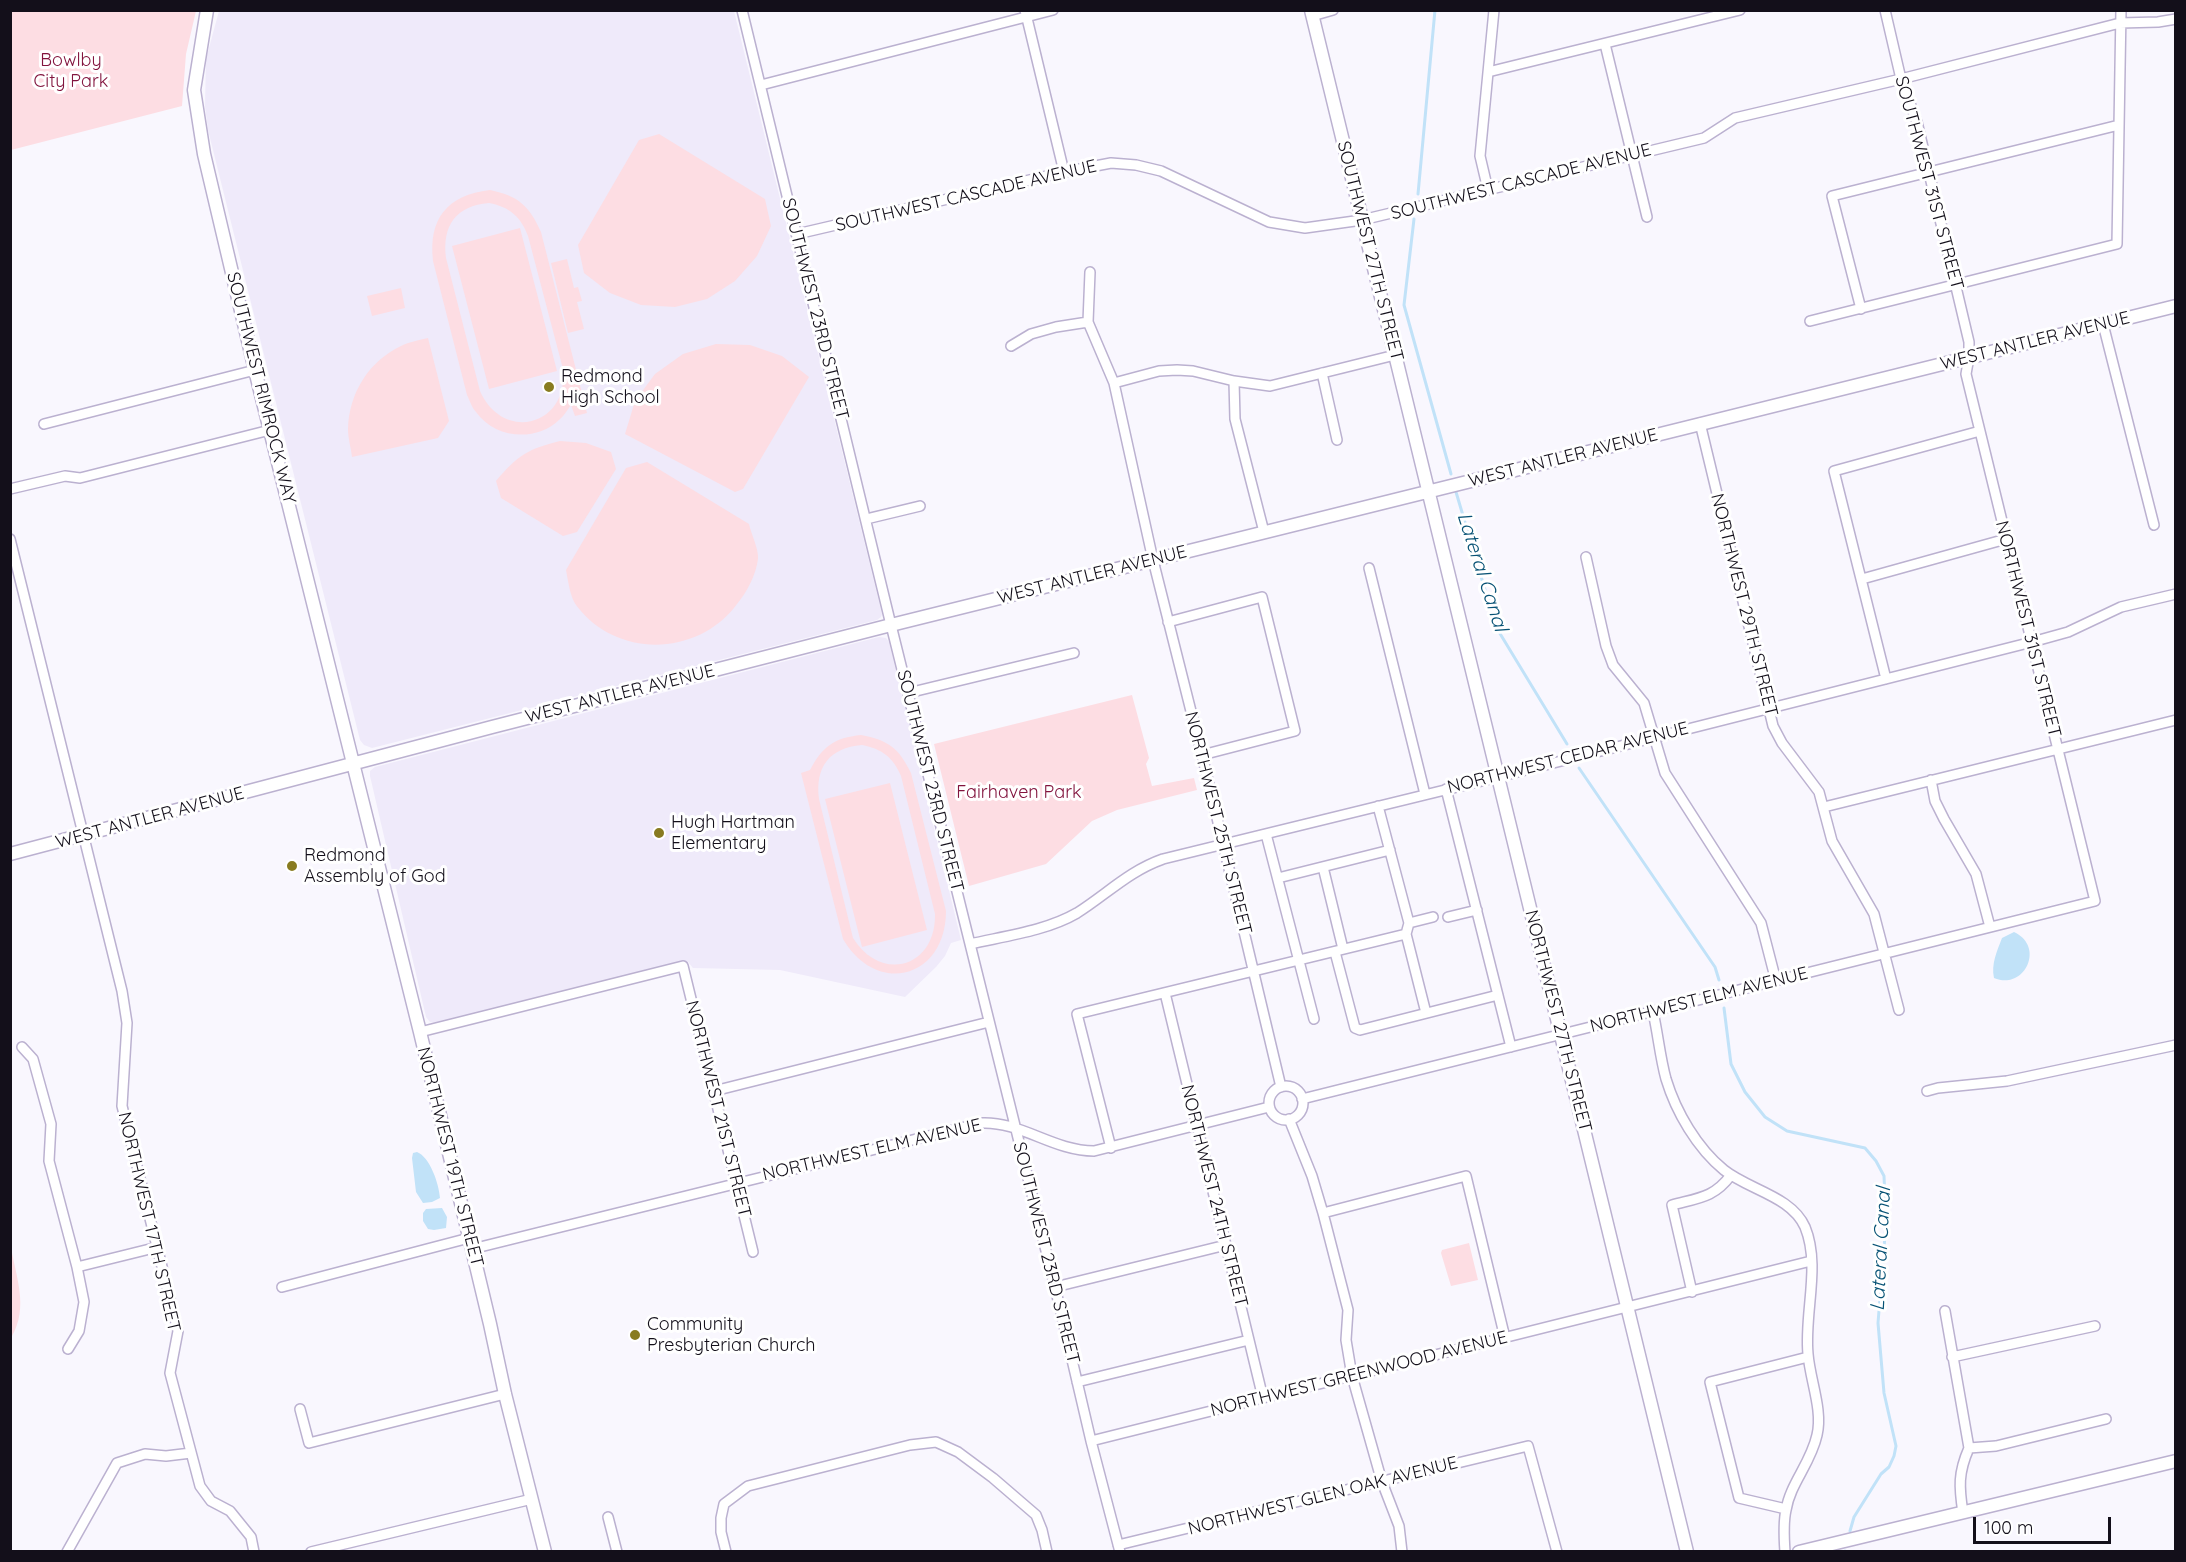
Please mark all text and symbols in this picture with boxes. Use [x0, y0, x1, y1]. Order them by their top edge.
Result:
park label: Bowlby City Park [34, 50, 108, 92]
street label: SOUTHWEST 31ST STREET [1890, 74, 1968, 292]
street label: SOUTHWEST 27TH STREET [1332, 139, 1408, 363]
street label: SOUTHWEST CASCADE AVENUE [1389, 139, 1653, 225]
street label: SOUTHWEST CASCADE AVENUE [833, 155, 1099, 237]
street label: SOUTHWEST 23RD STREET [777, 196, 853, 422]
street label: SOUTHWEST RIMROCK WAY [222, 270, 300, 506]
street label: WEST ANTLER AVENUE [1938, 307, 2132, 375]
place label: Redmond High School [561, 366, 660, 409]
marker: Redmond High School [542, 380, 556, 394]
street label: WEST ANTLER AVENUE [1466, 424, 1660, 492]
street label: NORTHWEST 29TH STREET [1706, 491, 1782, 719]
water label: Lateral Canal [1451, 509, 1513, 635]
street label: NORTHWEST 31ST STREET [1991, 518, 2065, 740]
street label: WEST ANTLER AVENUE [995, 541, 1189, 609]
street label: WEST ANTLER AVENUE [523, 660, 717, 728]
street label: SOUTHWEST 23RD STREET [892, 668, 968, 894]
street label: NORTHWEST 25TH STREET [1180, 709, 1256, 937]
street label: NORTHWEST CEDAR AVENUE [1445, 718, 1691, 798]
street label: WEST ANTLER AVENUE [53, 782, 247, 854]
park label: Fairhaven Park [956, 782, 1082, 804]
place label: Hugh Hartman Elementary [671, 812, 795, 854]
marker: Hugh Hartman Elementary [652, 826, 666, 840]
place label: Redmond Assembly of God [304, 845, 446, 888]
marker: Redmond Assembly of God [285, 859, 299, 873]
street label: NORTHWEST 27TH STREET [1520, 908, 1596, 1134]
street label: NORTHWEST ELM AVENUE [1588, 962, 1810, 1038]
street label: NORTHWEST 21ST STREET [681, 998, 755, 1220]
street label: NORTHWEST 19TH STREET [412, 1045, 488, 1269]
street label: NORTHWEST 24TH STREET [1176, 1083, 1252, 1309]
street label: NORTHWEST 17TH STREET [113, 1110, 185, 1334]
street label: NORTHWEST ELM AVENUE [760, 1114, 984, 1186]
street label: SOUTHWEST 23RD STREET [1008, 1140, 1084, 1366]
water label: Lateral Canal [1866, 1187, 1896, 1311]
place label: Community Presbyterian Church [647, 1314, 815, 1356]
street label: NORTHWEST GREENWOOD AVENUE [1208, 1327, 1510, 1421]
marker: Community Presbyterian Church [628, 1328, 642, 1342]
street label: NORTHWEST GLEN OAK AVENUE [1186, 1452, 1460, 1540]
scale bar [1976, 1505, 2114, 1543]
text: 100 m [1984, 1516, 2033, 1539]

